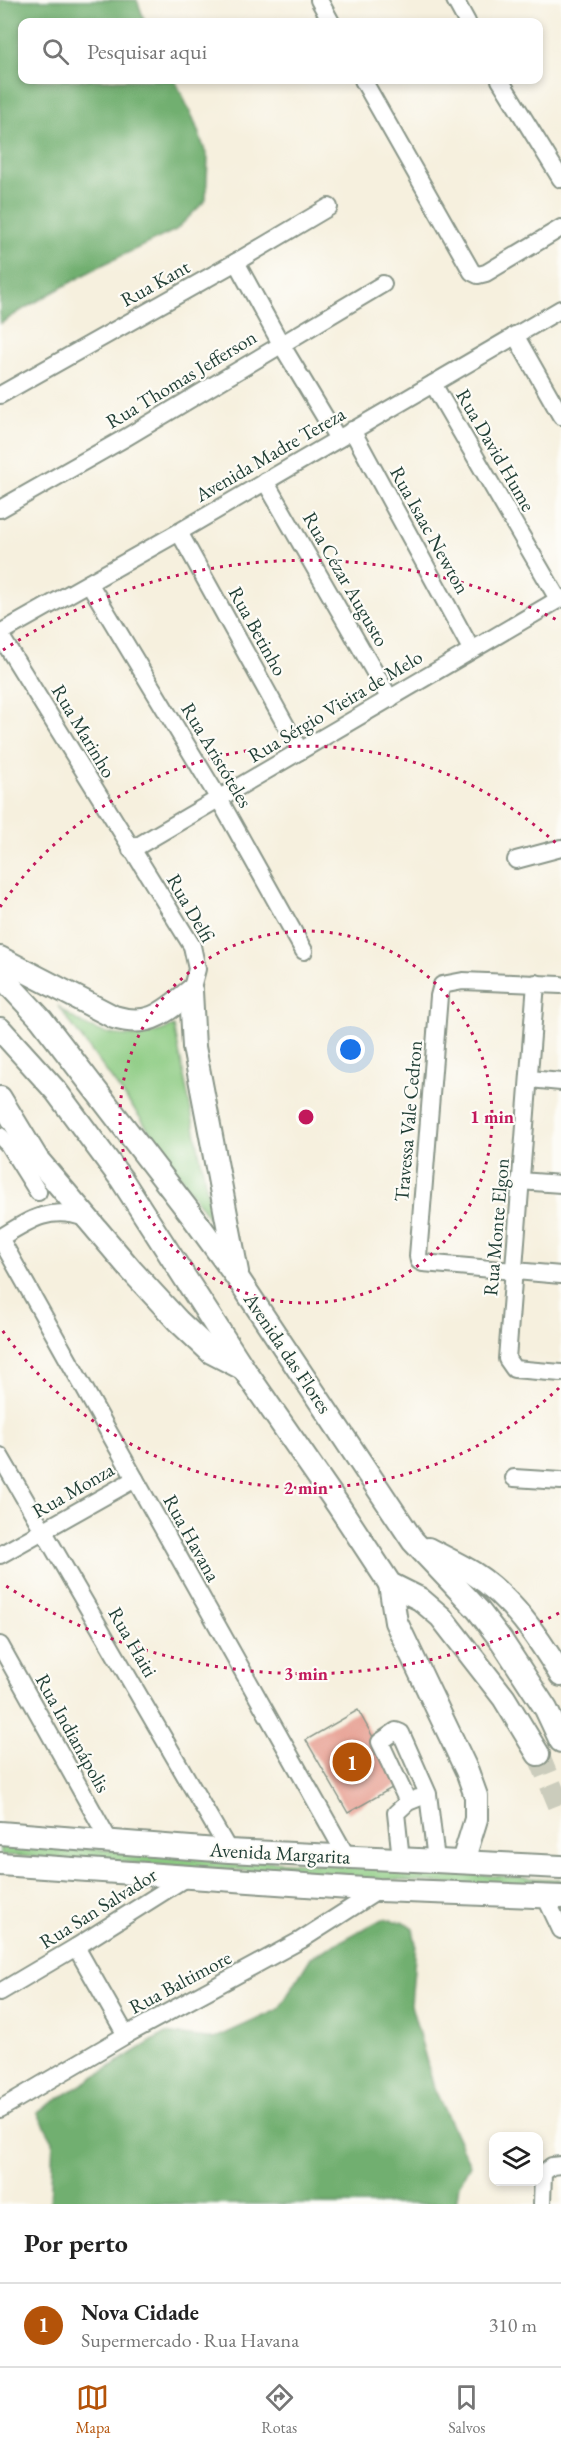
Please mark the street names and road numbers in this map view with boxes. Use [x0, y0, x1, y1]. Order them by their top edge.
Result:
street label: Rua Kant [116, 253, 195, 313]
street label: Rua Thomas Jefferson [101, 323, 262, 434]
street label: Rua David Hume [450, 384, 542, 516]
street label: Avenida Madre Tereza [189, 400, 350, 508]
street label: Rua Isaac Newton [384, 461, 476, 599]
street label: Rua Cézar Augusto [297, 507, 395, 651]
street label: Rua Betinho [223, 582, 293, 680]
street label: Rua Sérgio Vieira de Melo [243, 643, 427, 768]
street label: Rua Marinho [46, 679, 122, 783]
street label: Rua Aristóteles [175, 698, 259, 812]
street label: Rua Delfi [161, 869, 221, 947]
street label: Travessa Vale Cedron [388, 1039, 428, 1203]
street label: Rua Monte Elgon [477, 1157, 515, 1297]
street label: Avenida das Flores [237, 1287, 338, 1419]
street label: Rua Monza [27, 1456, 119, 1524]
street label: Rua Havana [157, 1490, 227, 1586]
street label: Rua Haiti [102, 1602, 164, 1682]
street label: Rua Indianápolis [30, 1669, 116, 1797]
street label: Avenida Margarita [208, 1836, 351, 1870]
street label: Rua San Salvador [34, 1861, 162, 1954]
street label: Rua Baltimore [124, 1944, 236, 2020]

